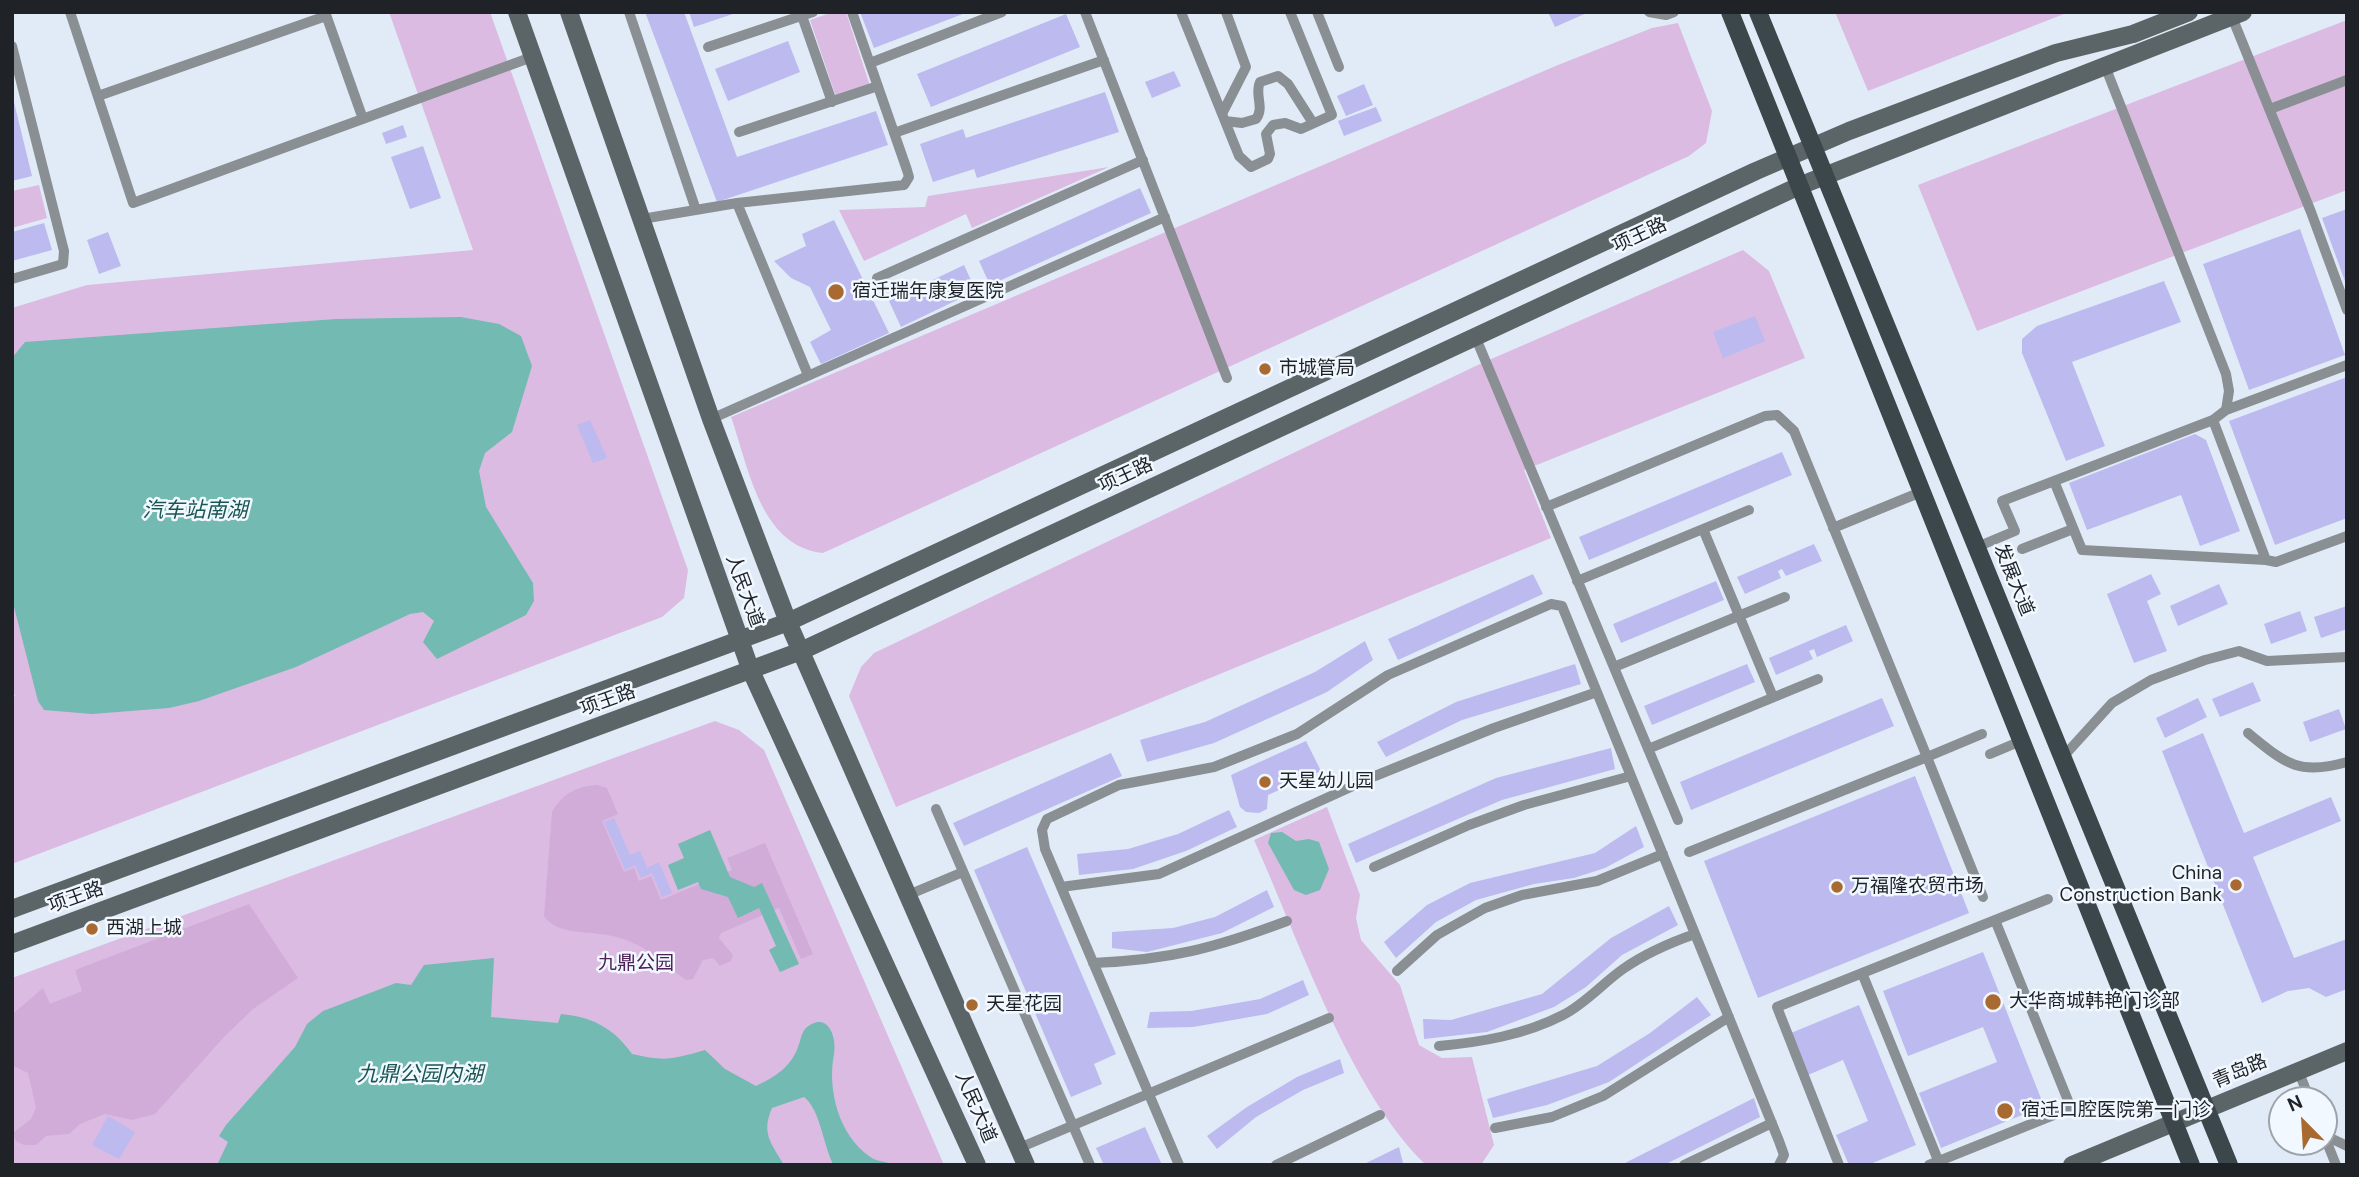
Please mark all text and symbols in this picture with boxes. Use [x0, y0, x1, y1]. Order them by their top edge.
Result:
street label: 项王路 [1609, 214, 1671, 258]
place label: 宿迁瑞年康复医院 [852, 281, 1004, 303]
marker: 宿迁瑞年康复医院 [826, 282, 846, 302]
place label: 市城管局 [1279, 358, 1355, 380]
marker: 市城管局 [1257, 361, 1273, 377]
street label: 项王路 [1095, 454, 1157, 498]
water label: 汽车站南湖 [143, 498, 247, 524]
street label: 发展大道 [1988, 540, 2038, 620]
street label: 人民大道 [720, 551, 768, 631]
street label: 项王路 [577, 681, 639, 721]
place label: 天星幼儿园 [1279, 771, 1374, 793]
marker: 天星幼儿园 [1257, 774, 1273, 790]
place label: China Construction Bank [2060, 863, 2222, 907]
place label: 万福隆农贸市场 [1851, 876, 1984, 898]
marker: China Construction Bank [2228, 877, 2244, 893]
street label: 项王路 [45, 878, 107, 918]
marker: 万福隆农贸市场 [1829, 879, 1845, 895]
place label: 西湖上城 [106, 918, 182, 940]
marker: 西湖上城 [84, 921, 100, 937]
park label: 九鼎公园 [598, 953, 674, 975]
place label: 大华商城韩艳门诊部 [2009, 991, 2180, 1013]
marker: 大华商城韩艳门诊部 [1983, 992, 2003, 1012]
place label: 天星花园 [986, 994, 1062, 1016]
marker: 天星花园 [964, 997, 980, 1013]
street label: 青岛路 [2209, 1050, 2271, 1094]
water label: 九鼎公园内湖 [357, 1062, 483, 1088]
street label: 人民大道 [950, 1068, 1000, 1146]
north arrow [2268, 1086, 2338, 1156]
text: N [2284, 1089, 2306, 1117]
place label: 宿迁口腔医院第一门诊 [2021, 1100, 2211, 1122]
marker: 宿迁口腔医院第一门诊 [1995, 1101, 2015, 1121]

